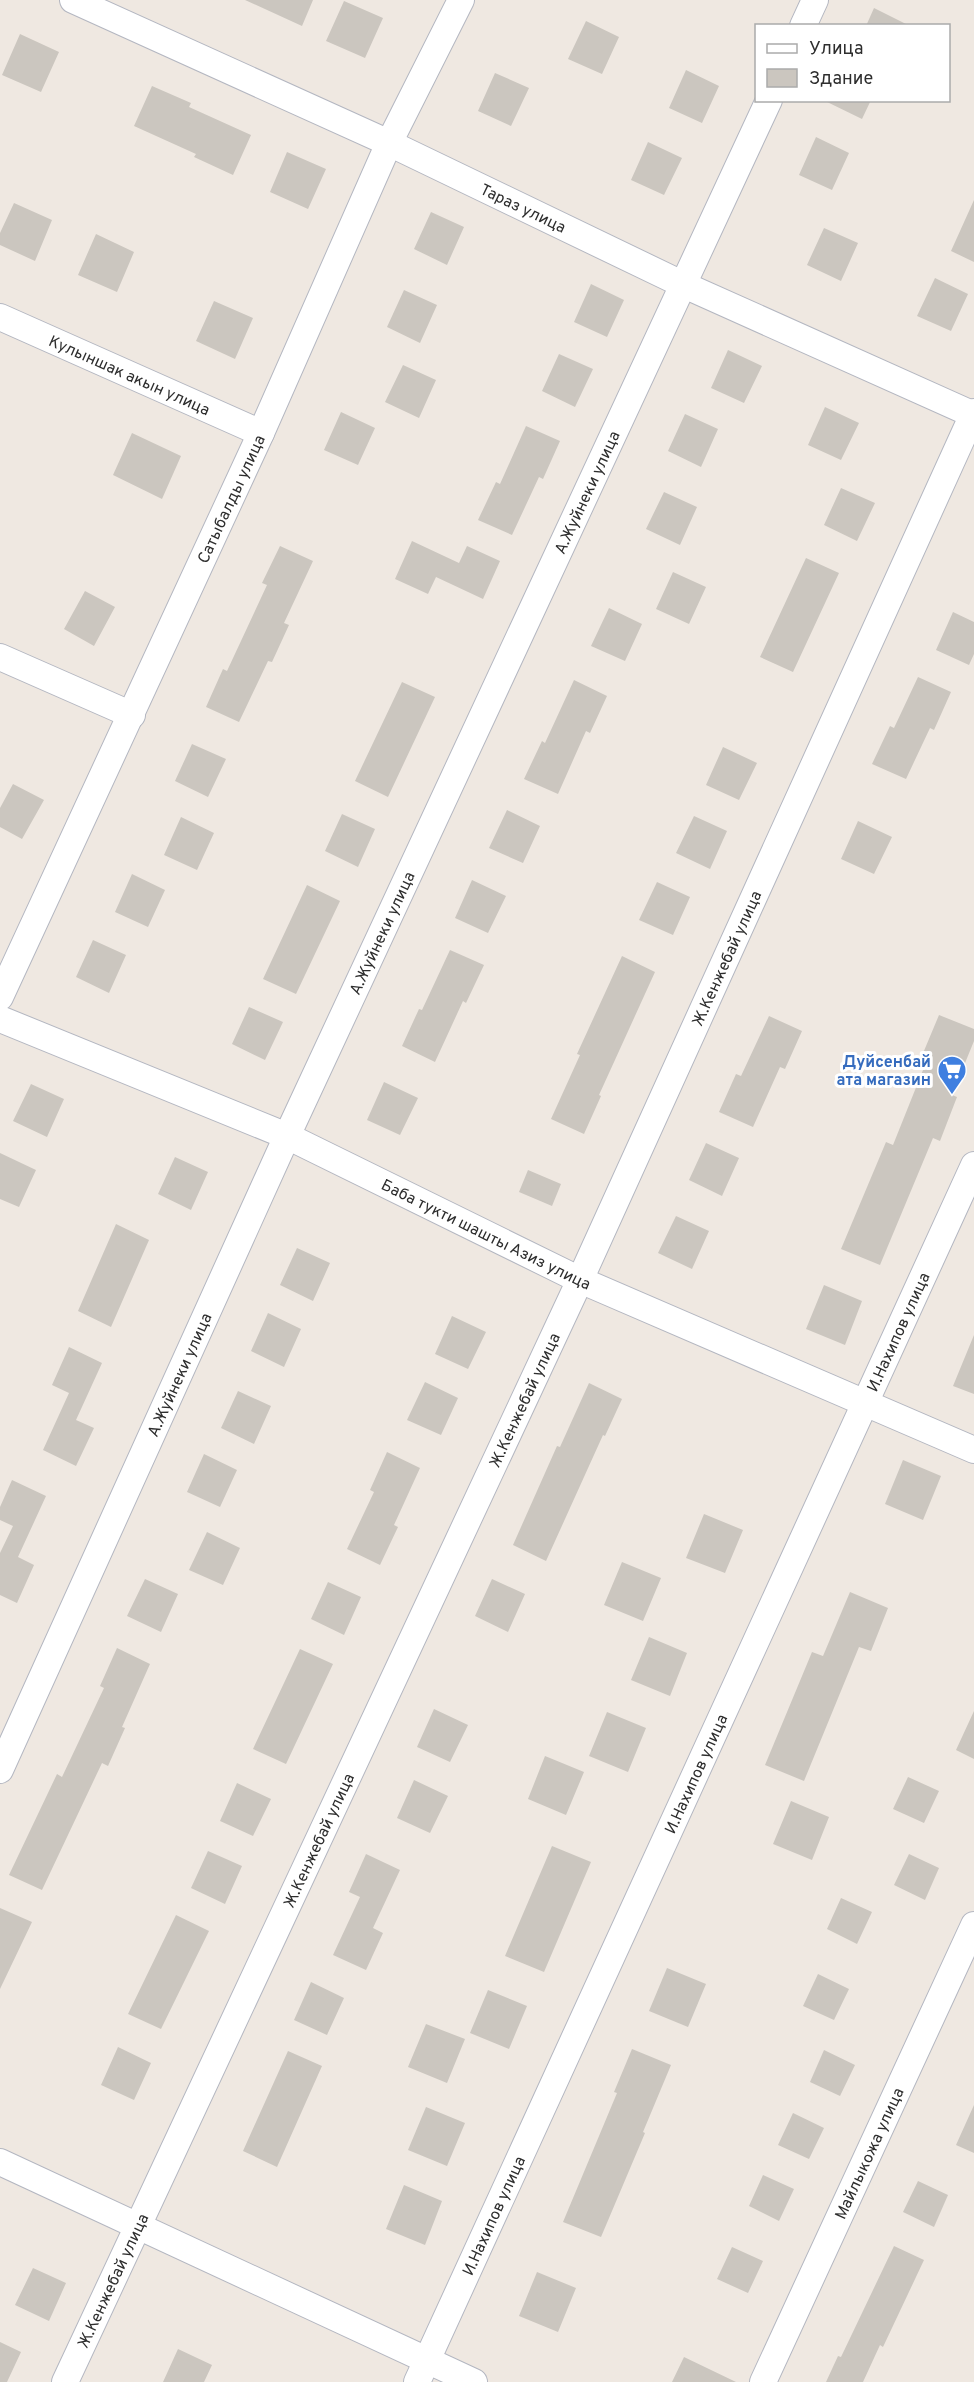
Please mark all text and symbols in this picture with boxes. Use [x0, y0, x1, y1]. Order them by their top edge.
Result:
legend [755, 24, 950, 102]
text: Улица [809, 38, 863, 61]
text: Здание [809, 68, 873, 91]
street label: Тараз улица [476, 180, 569, 239]
street label: Кулыншак акын улица [45, 332, 213, 421]
street label: А.Жуйнеки улица [551, 428, 626, 558]
street label: Сатыбалды улица [194, 432, 271, 567]
street label: А.Жуйнеки улица [346, 869, 421, 999]
street label: Ж.Кенжебай улица [689, 888, 767, 1030]
place label: Дуйсенбай ата магазин [837, 1053, 931, 1091]
supermarket icon: Дуйсенбай ата магазин [936, 1054, 968, 1096]
street label: Баба тукти шашты Азиз улица [377, 1176, 593, 1295]
street label: И.Нахипов улица [864, 1270, 935, 1396]
street label: А.Жуйнеки улица [144, 1310, 217, 1440]
street label: Ж.Кенжебай улица [486, 1330, 566, 1471]
street label: И.Нахипов улица [661, 1712, 733, 1837]
street label: Ж.Кенжебай улица [280, 1771, 360, 1912]
street label: Майлыкожа улица [831, 2085, 909, 2223]
street label: И.Нахипов улица [459, 2154, 531, 2279]
street label: Ж.Кенжебай улица [74, 2211, 154, 2352]

